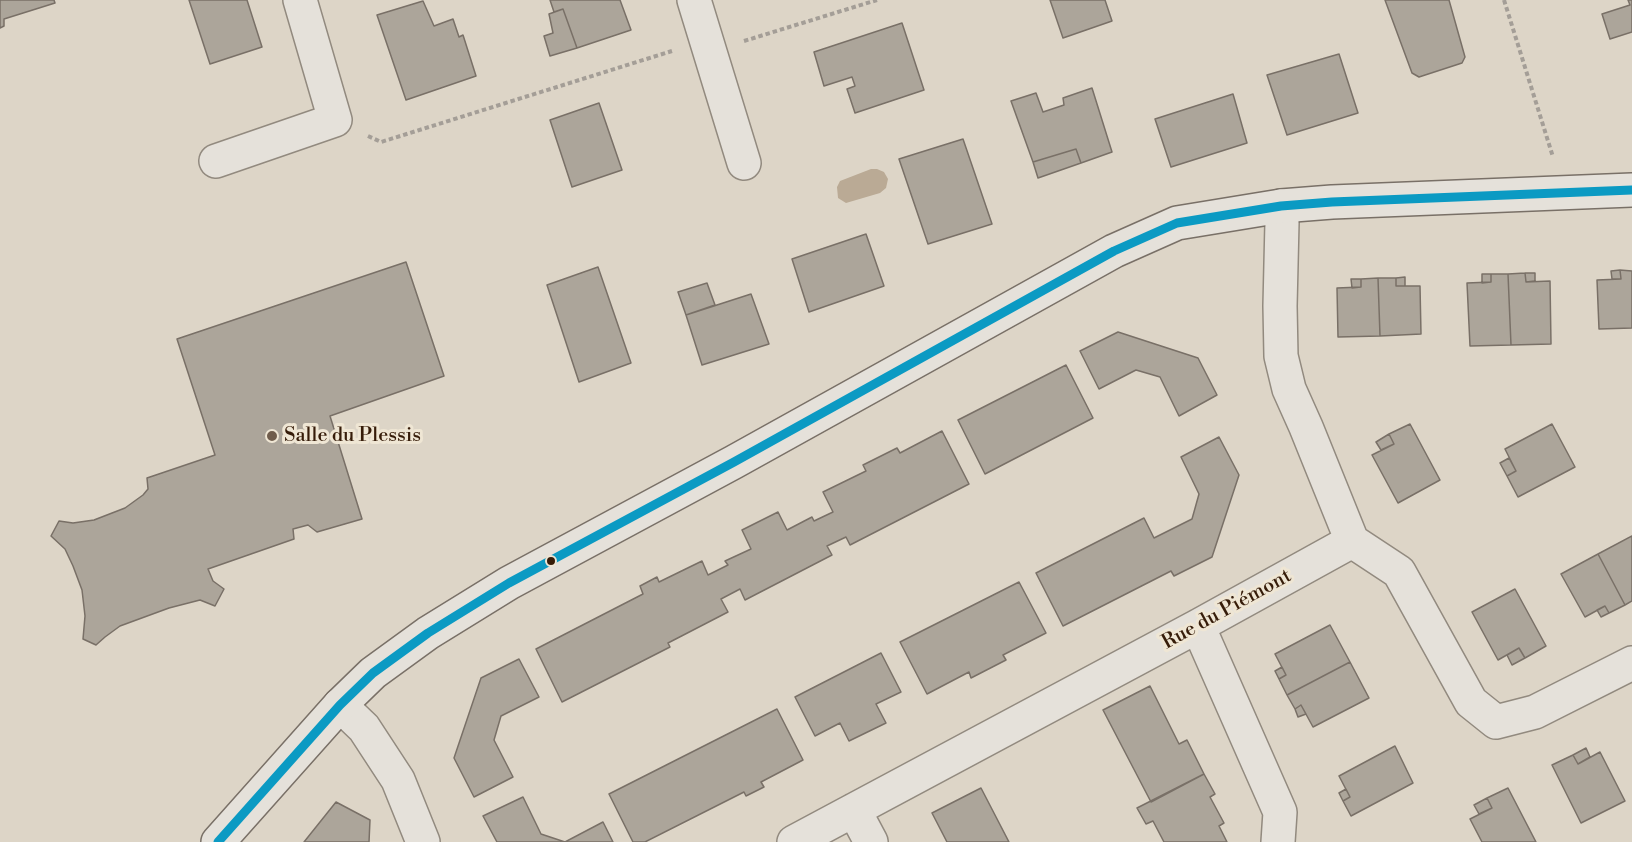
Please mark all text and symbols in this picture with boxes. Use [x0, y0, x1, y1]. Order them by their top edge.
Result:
place label: Salle du Plessis [284, 424, 421, 448]
marker: Salle du Plessis [265, 429, 279, 443]
unlabelled marker [545, 555, 557, 567]
street label: Rue du Piémont [1158, 564, 1296, 656]

